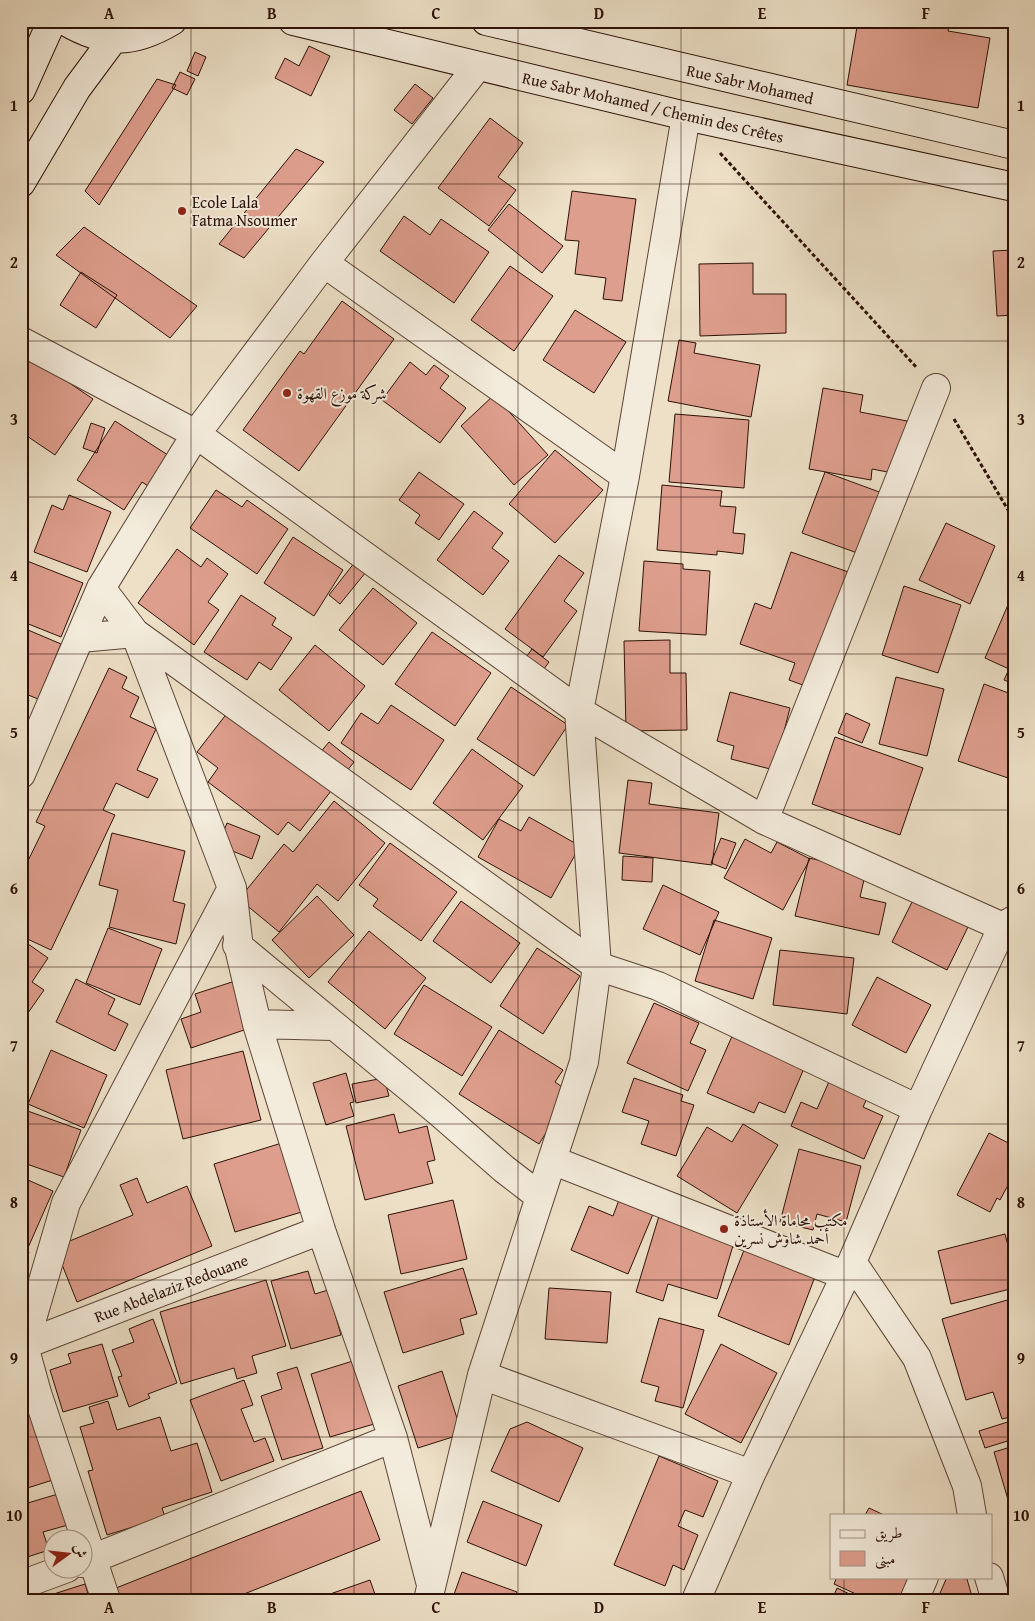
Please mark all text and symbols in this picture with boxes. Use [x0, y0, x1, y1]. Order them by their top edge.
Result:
text: A [104, 1, 115, 25]
text: B [267, 1, 277, 25]
text: C [431, 1, 441, 25]
text: D [594, 1, 604, 25]
text: E [758, 1, 767, 25]
text: F [922, 1, 930, 25]
street label: Rue Sabr Mohamed [684, 58, 816, 110]
street label: Rue Sabr Mohamed / Chemin des Crêtes [520, 65, 786, 149]
text: 1 [10, 93, 18, 117]
text: 1 [1017, 93, 1025, 117]
place label: Ecole Lala Fatma Nsoumer [192, 190, 298, 232]
marker: Ecole Lala Fatma Nsoumer [176, 205, 188, 217]
text: 2 [10, 250, 18, 274]
text: 2 [1017, 250, 1025, 274]
place label: شركة موزع القهوة [297, 381, 387, 407]
marker: شركة موزع القهوة [281, 387, 293, 399]
text: 3 [10, 407, 18, 431]
text: 3 [1017, 407, 1025, 431]
text: 4 [10, 563, 18, 587]
text: 4 [1017, 563, 1025, 587]
text: 5 [10, 720, 18, 744]
text: 5 [1017, 720, 1025, 744]
text: 6 [10, 876, 18, 900]
text: 6 [1017, 876, 1025, 900]
text: 7 [10, 1033, 18, 1057]
text: 7 [1017, 1033, 1025, 1057]
text: 8 [10, 1190, 18, 1214]
text: 8 [1017, 1190, 1025, 1214]
place label: مكتب محاماة الأستاذة أحمد شاوش نسرين [734, 1208, 847, 1250]
marker: مكتب محاماة الأستاذة أحمد شاوش نسرين [718, 1223, 730, 1235]
street label: Rue Abdelaziz Redouane [91, 1248, 251, 1328]
text: 9 [10, 1346, 18, 1370]
text: 9 [1017, 1346, 1025, 1370]
text: 10 [6, 1503, 22, 1527]
text: 10 [1013, 1503, 1029, 1527]
legend [830, 1514, 992, 1578]
text: طريق [875, 1522, 902, 1543]
north arrow [42, 1528, 92, 1578]
text: ش [69, 1541, 92, 1560]
text: مبنى [875, 1548, 895, 1570]
text: A [104, 1595, 115, 1619]
text: B [267, 1595, 277, 1619]
text: C [431, 1595, 441, 1619]
text: D [594, 1595, 604, 1619]
text: E [758, 1595, 767, 1619]
text: F [922, 1595, 930, 1619]

